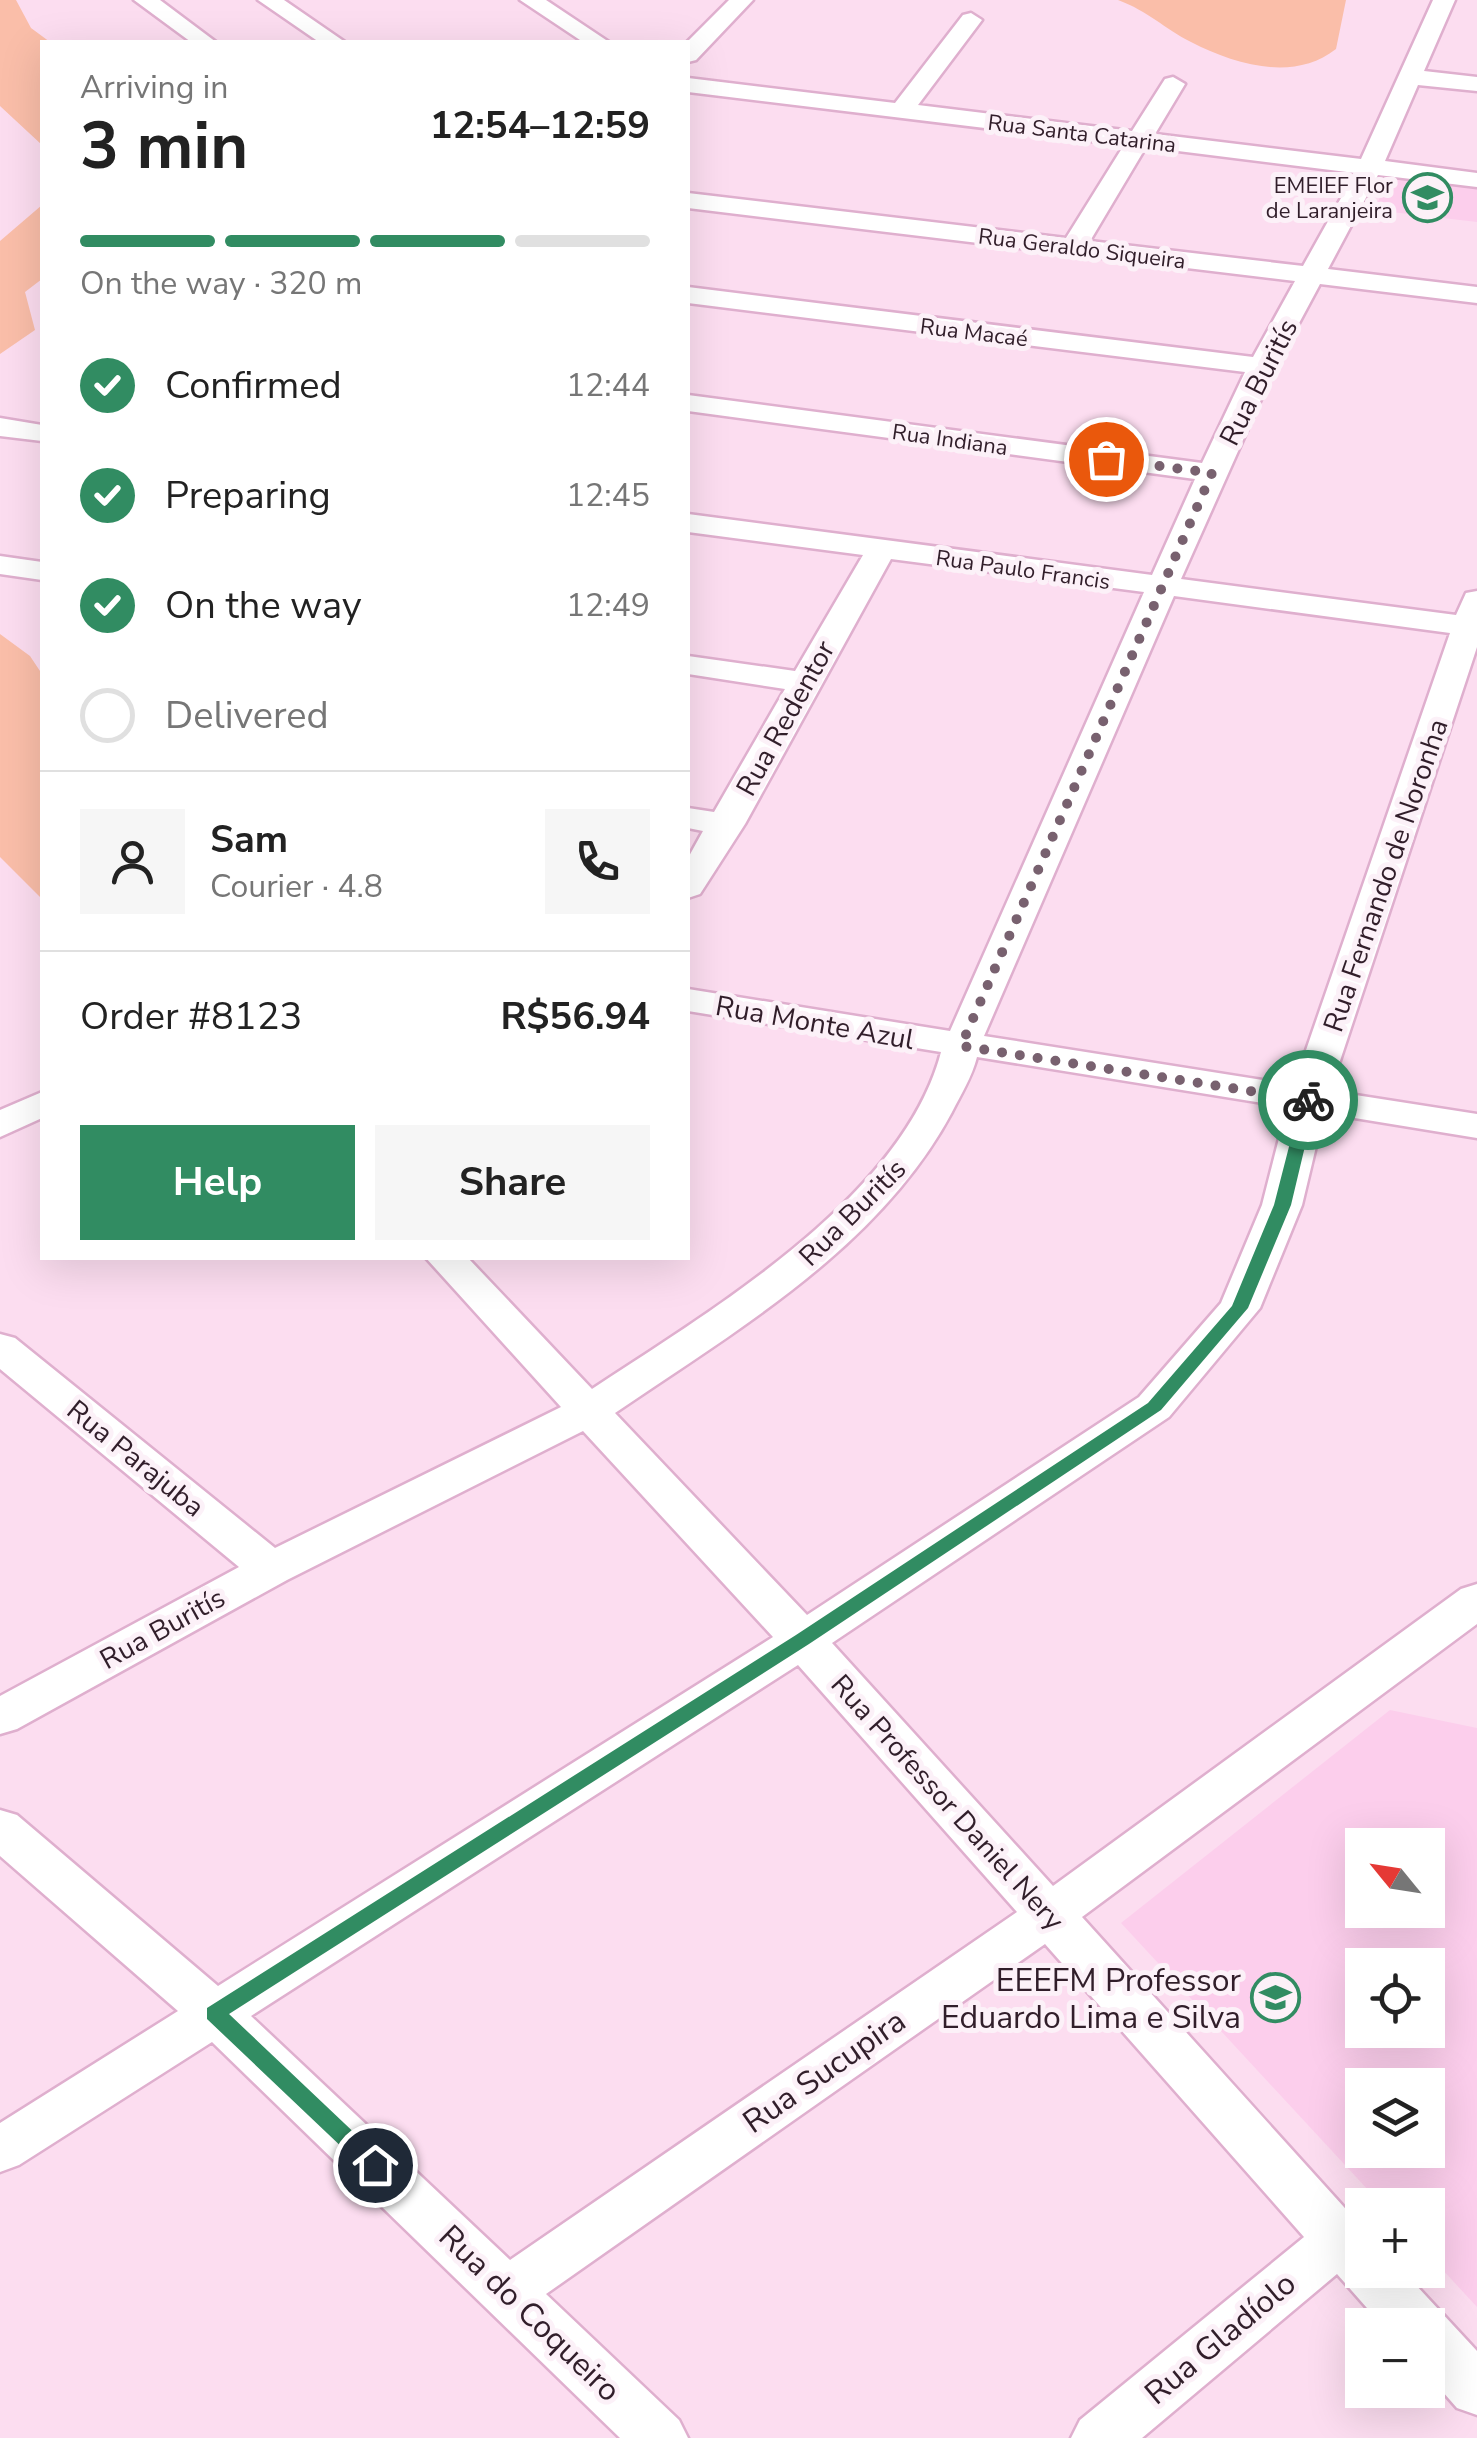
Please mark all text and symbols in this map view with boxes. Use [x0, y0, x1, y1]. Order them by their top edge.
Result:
text: Arriving in [80, 66, 228, 109]
text: 12:54–12:59 [430, 100, 650, 151]
text: 3 min [80, 102, 248, 191]
street label: Rua Santa Catarina [986, 108, 1178, 160]
place label: EMEIEF Flor de Laranjeira [1266, 171, 1393, 226]
school or university icon: EMEIEF Flor de Laranjeira [1402, 172, 1454, 224]
street label: Rua Geraldo Siqueira [977, 221, 1187, 277]
text: On the way · 320 m [80, 262, 362, 305]
street label: Rua Macaé [918, 312, 1029, 354]
street label: Rua Buritís [1211, 313, 1307, 452]
icon: check [80, 358, 135, 413]
text: Confirmed [165, 360, 342, 411]
text: 12:44 [566, 364, 650, 407]
street label: Rua Indiana [890, 417, 1010, 463]
pin [1064, 417, 1149, 502]
icon: bag [1079, 432, 1134, 487]
icon: check [80, 468, 135, 523]
text: Preparing [165, 470, 331, 521]
text: 12:45 [566, 474, 650, 517]
street label: Rua Paulo Francis [934, 543, 1112, 597]
icon: check [80, 578, 135, 633]
text: On the way [165, 580, 361, 631]
text: 12:49 [566, 584, 650, 627]
street label: Rua Redentor [728, 634, 844, 803]
text: Delivered [165, 690, 329, 741]
street label: Rua Fernando de Noronha [1314, 714, 1457, 1037]
button: person [80, 809, 185, 914]
button: phone [545, 809, 650, 914]
text: Sam [210, 814, 288, 865]
text: Courier · 4.8 [210, 865, 383, 908]
street label: Rua Monte Azul [713, 987, 918, 1059]
text: Order #8123 [80, 991, 302, 1042]
text: R$56.94 [501, 991, 650, 1042]
courier [1258, 1050, 1358, 1150]
icon: bike [1281, 1073, 1336, 1128]
button: Help [80, 1125, 355, 1240]
button: Share [375, 1125, 650, 1240]
street label: Rua Buritís [791, 1151, 915, 1275]
street label: Rua Parajuba [59, 1392, 212, 1526]
street label: Rua Buritís [93, 1579, 232, 1679]
street label: Rua Professor Daniel Nery [822, 1667, 1073, 1939]
north arrow [1345, 1828, 1445, 1928]
map controls [1345, 1828, 1445, 2408]
button: locate [1345, 1948, 1445, 2048]
place label: EEEFM Professor Eduardo Lima e Silva [941, 1959, 1242, 2039]
school or university icon: EEEFM Professor Eduardo Lima e Silva [1250, 1972, 1302, 2024]
street label: Rua Sucupira [734, 2000, 914, 2143]
button: layers [1345, 2068, 1445, 2168]
pin [333, 2123, 418, 2208]
icon: home [348, 2138, 403, 2193]
button: + [1345, 2188, 1445, 2288]
street label: Rua do Coqueiro [429, 2215, 630, 2411]
street label: Rua Gladíolo [1136, 2262, 1305, 2414]
button: − [1345, 2308, 1445, 2408]

